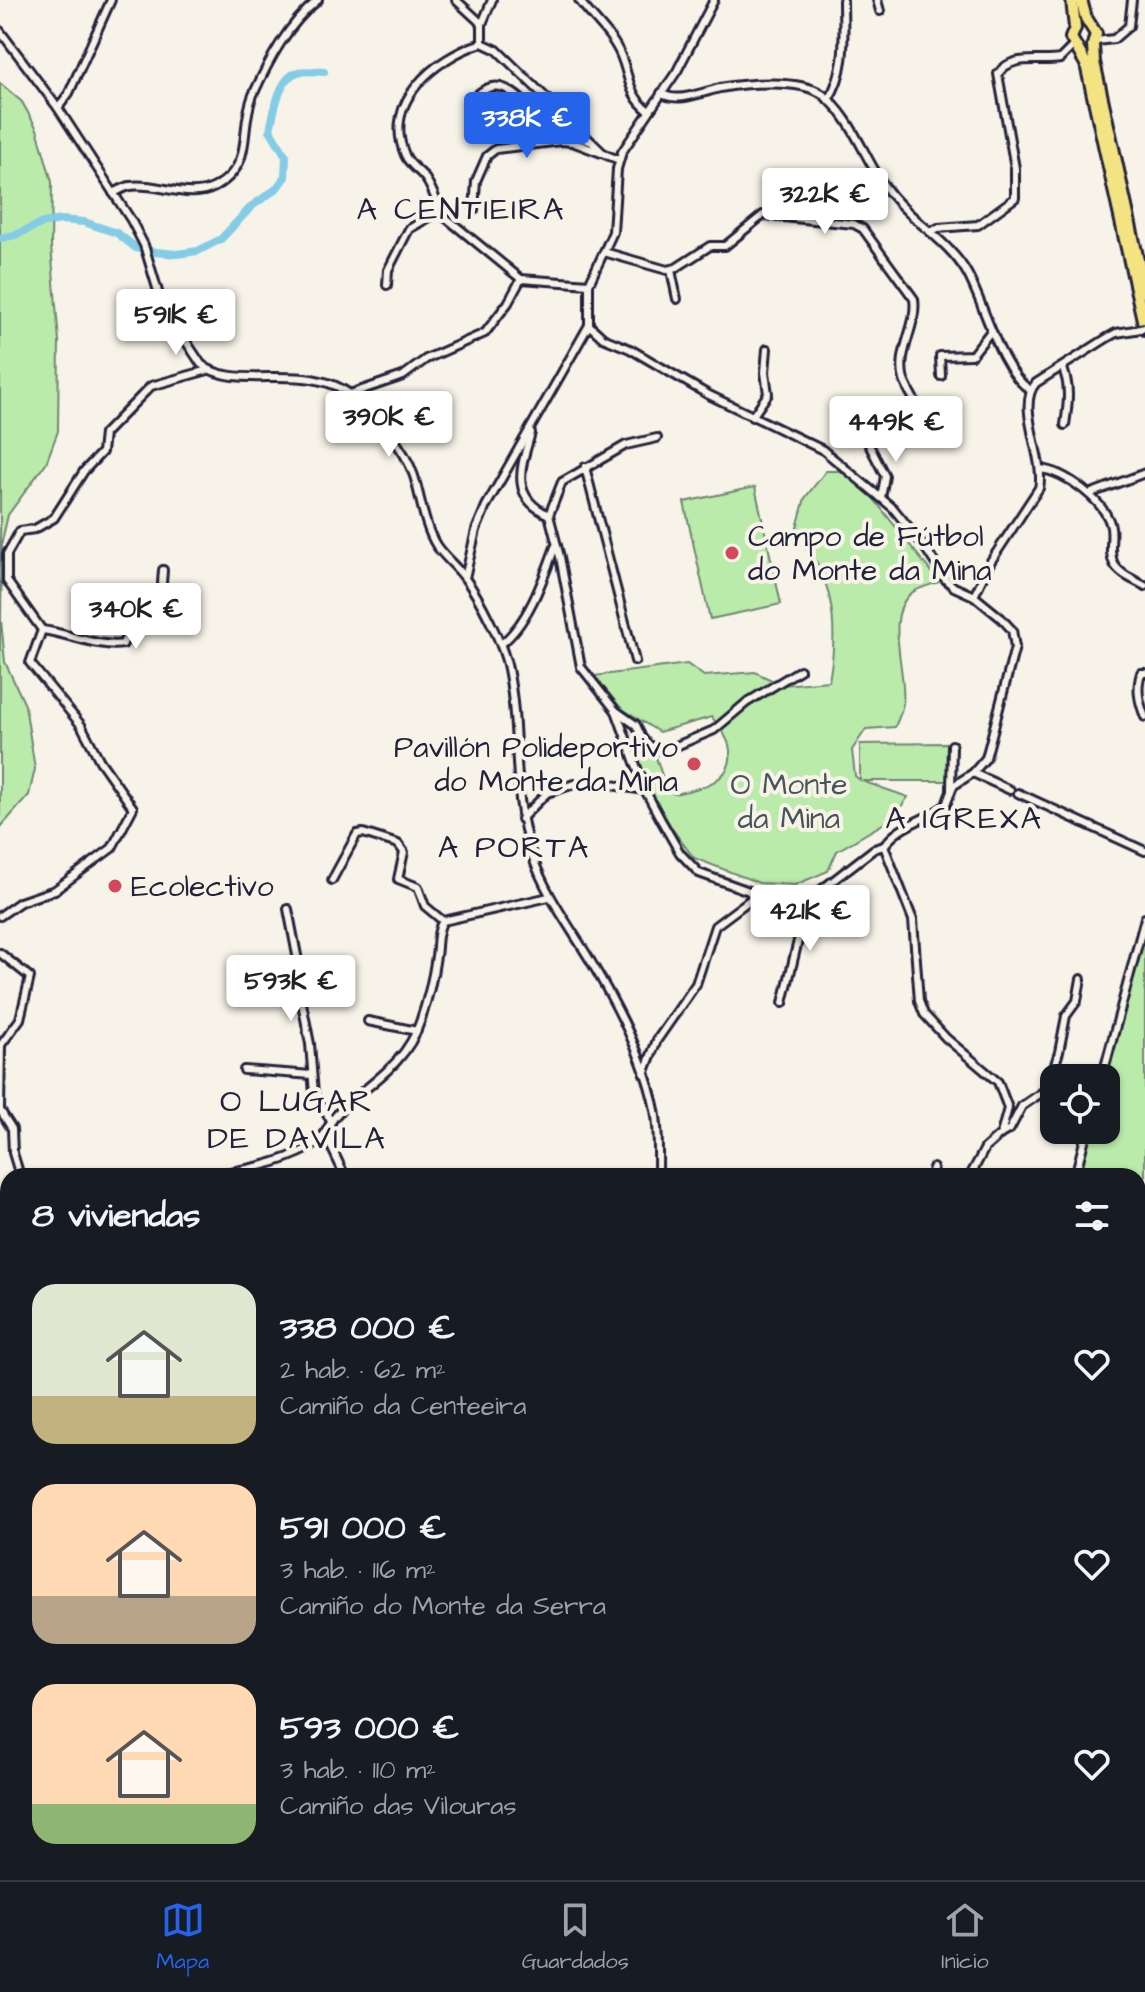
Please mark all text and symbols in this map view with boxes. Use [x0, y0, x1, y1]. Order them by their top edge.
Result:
pin: 338K € [462, 92, 592, 160]
text: 338K € [482, 100, 572, 136]
pin: 322K € [760, 168, 890, 236]
text: 322K € [780, 176, 870, 212]
district label: A CENTIEIRA [357, 187, 565, 232]
pin: 591K € [111, 289, 241, 357]
text: 591K € [134, 297, 218, 333]
pin: 390K € [324, 391, 454, 459]
pin: 449K € [831, 396, 961, 464]
text: 390K € [343, 399, 435, 435]
text: 449K € [847, 404, 945, 440]
place label: Campo de Fútbol do Monte da Mina [748, 516, 992, 592]
marker: Campo de Fútbol do Monte da Mina [723, 544, 741, 562]
pin: 340K € [71, 583, 201, 651]
text: 340K € [89, 591, 183, 627]
place label: Pavillón Polideportivo do Monte da Mina [394, 727, 678, 803]
marker: Pavillón Polideportivo do Monte da Mina [685, 755, 703, 773]
park label: O Monte da Mina [730, 764, 848, 840]
district label: A IGREXA [885, 796, 1043, 841]
district label: A PORTA [438, 825, 590, 870]
place label: Ecolectivo [131, 866, 274, 908]
marker: Ecolectivo [106, 877, 124, 895]
pin: 421K € [745, 885, 875, 953]
text: 421K € [769, 893, 851, 929]
pin: 593K € [226, 955, 356, 1023]
text: 593K € [244, 963, 338, 999]
map controls [1040, 1064, 1120, 1144]
button: locate [1040, 1064, 1120, 1144]
district label: O LUGAR DE DAVILA [207, 1079, 387, 1161]
text: 8 viviendas [32, 1192, 200, 1240]
icon: filters [1070, 1194, 1114, 1238]
text: 338 000 € [280, 1304, 455, 1352]
icon: home [96, 1316, 192, 1412]
icon: heart [1070, 1342, 1114, 1386]
text: 2 hab. · 62 m² [280, 1352, 446, 1388]
text: Camiño da Centeeira [280, 1388, 526, 1424]
text: 591 000 € [280, 1504, 446, 1552]
icon: home [96, 1516, 192, 1612]
icon: heart [1070, 1542, 1114, 1586]
text: 3 hab. · 116 m² [280, 1552, 436, 1588]
text: Camiño do Monte da Serra [280, 1588, 606, 1624]
text: 593 000 € [280, 1704, 459, 1752]
icon: home [96, 1716, 192, 1812]
icon: heart [1070, 1742, 1114, 1786]
text: 3 hab. · 110 m² [280, 1752, 436, 1788]
text: Camiño das Vilouras [280, 1788, 517, 1824]
tab: Mapa [156, 1898, 209, 1977]
tab: Guardados [522, 1898, 629, 1977]
tab: Inicio [941, 1898, 989, 1977]

